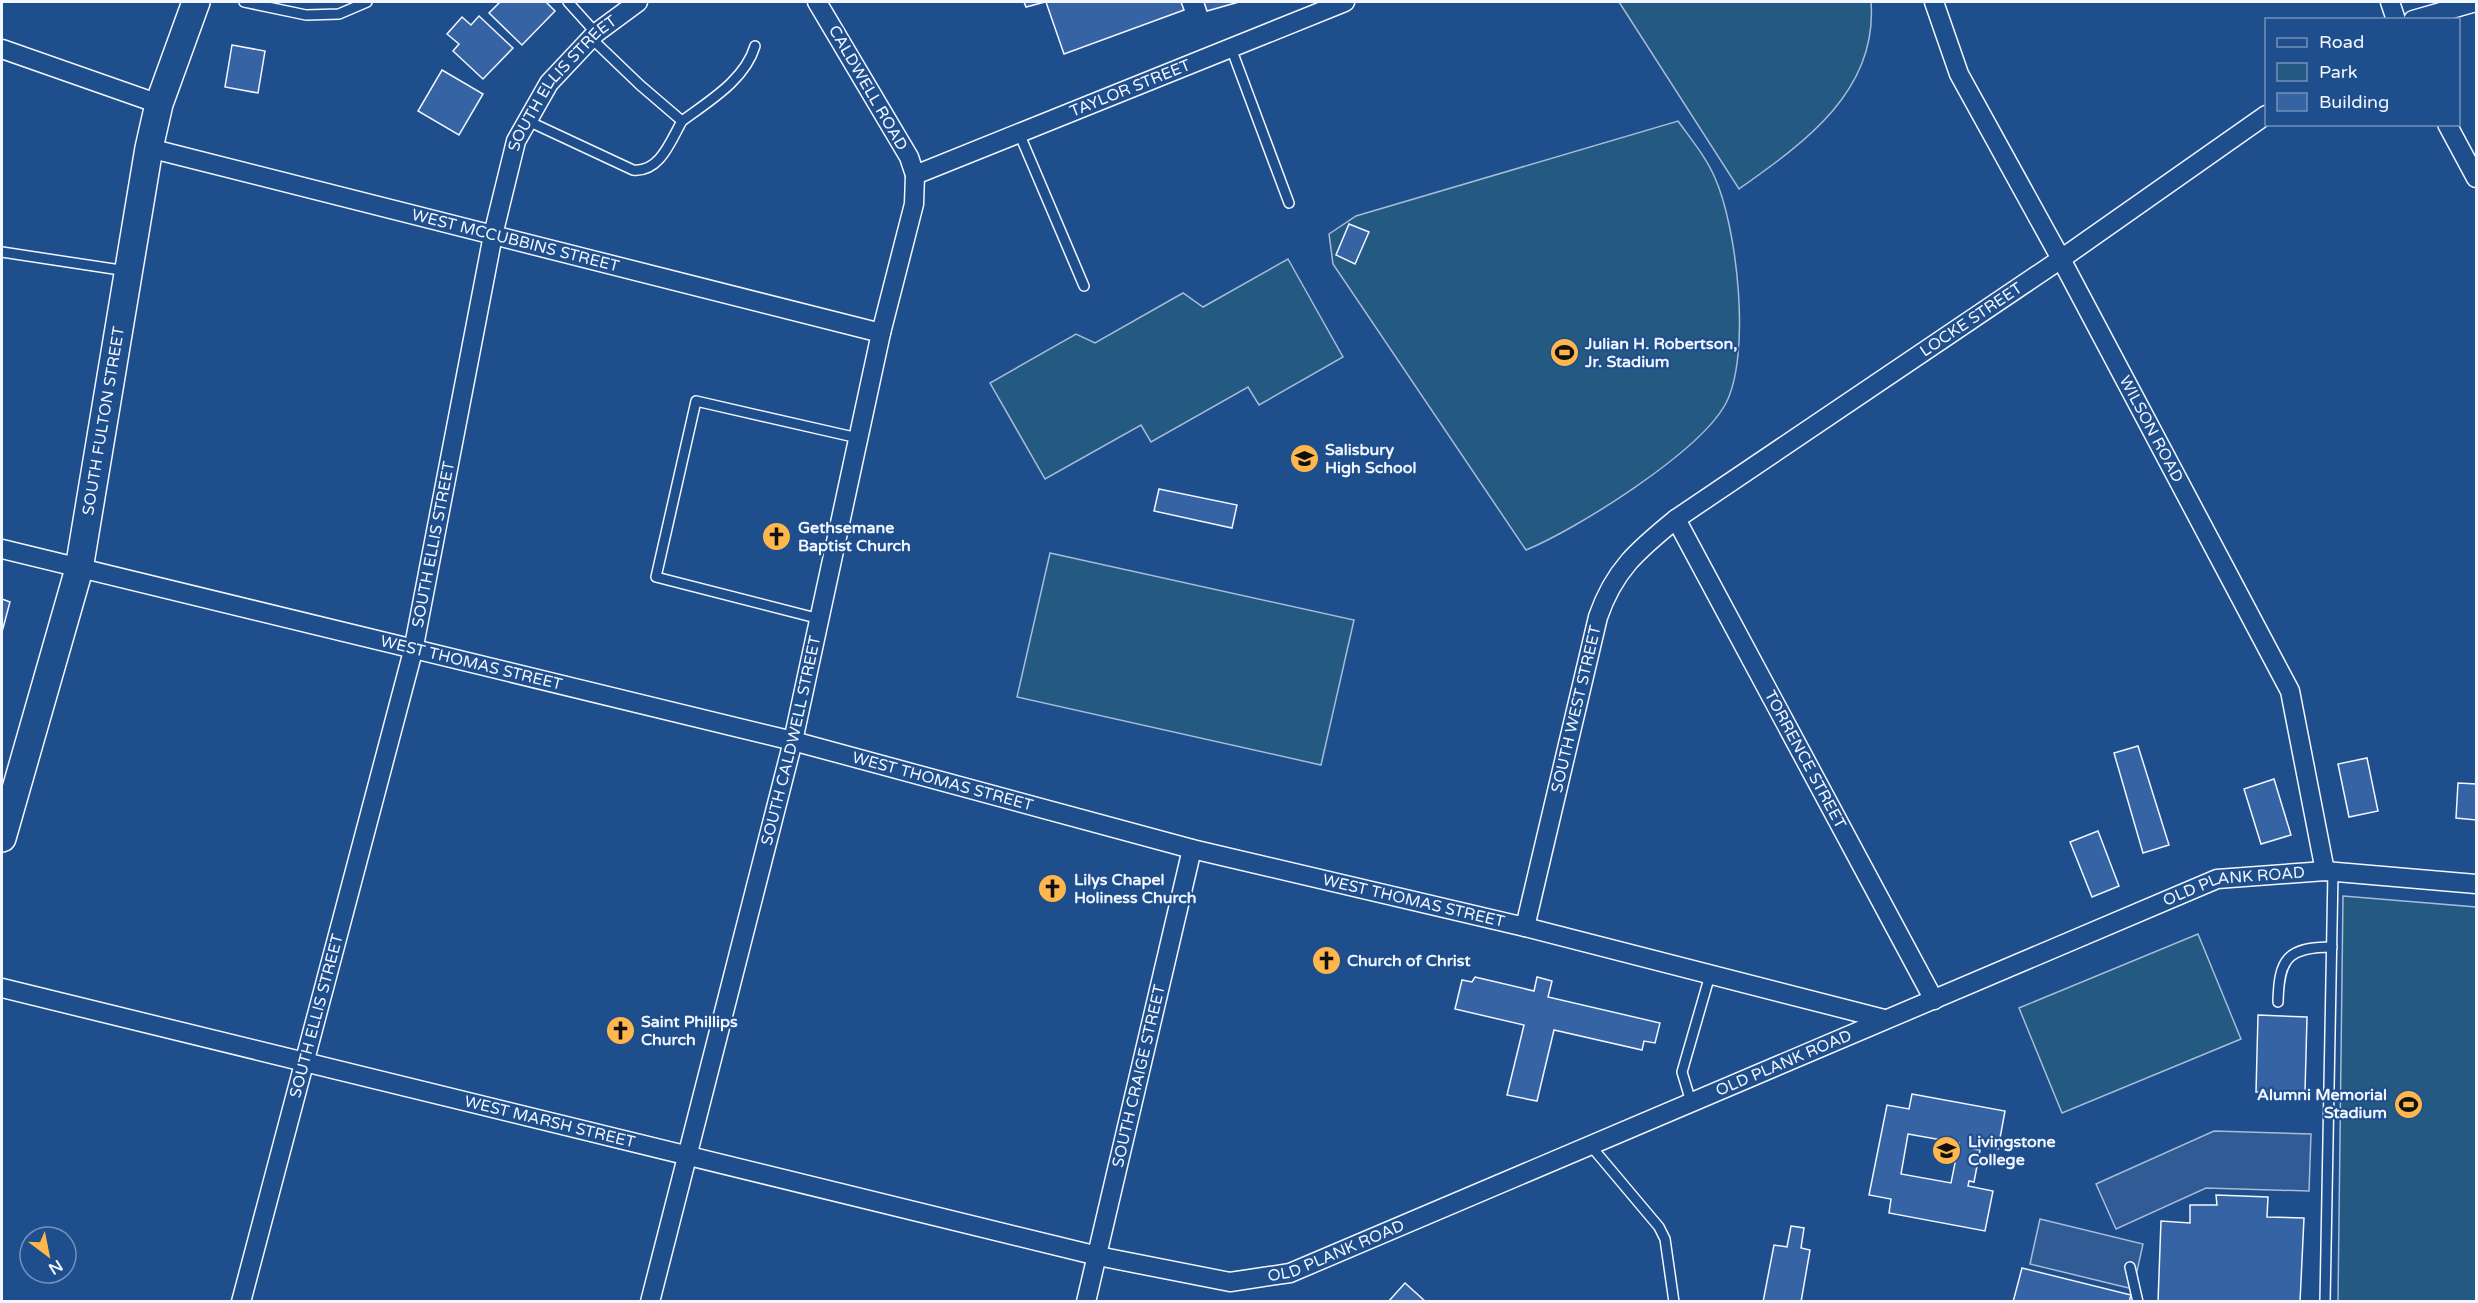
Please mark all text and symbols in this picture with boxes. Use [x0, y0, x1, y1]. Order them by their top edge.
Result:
street label: SOUTH ELLIS STREET [504, 11, 621, 153]
legend [2265, 18, 2460, 126]
street label: CALDWELL ROAD [824, 22, 912, 154]
text: Road [2319, 31, 2364, 53]
street label: TAYLOR STREET [1067, 55, 1194, 122]
text: Park [2319, 61, 2358, 83]
text: Building [2319, 91, 2389, 113]
street label: WEST MCCUBBINS STREET [410, 205, 622, 277]
street label: LOCKE STREET [1916, 278, 2026, 361]
street label: SOUTH FULTON STREET [78, 325, 129, 517]
place label: Julian H. Robertson, Jr. Stadium [1584, 334, 1737, 372]
sports icon: Julian H. Robertson, Jr. Stadium [1548, 337, 1580, 369]
street label: WILSON ROAD [2115, 372, 2188, 486]
place label: Salisbury High School [1325, 440, 1416, 478]
school or university icon: Salisbury High School [1288, 443, 1320, 475]
street label: SOUTH ELLIS STREET [408, 459, 459, 629]
place label: Gethsemane Baptist Church [798, 518, 911, 556]
church icon: Gethsemane Baptist Church [761, 521, 793, 553]
street label: SOUTH WEST STREET [1547, 623, 1606, 795]
street label: WEST THOMAS STREET [378, 631, 565, 695]
street label: SOUTH CALDWELL STREET [757, 634, 826, 848]
street label: TORRENCE STREET [1760, 687, 1850, 833]
street label: WEST THOMAS STREET [850, 747, 1036, 816]
street label: OLD PLANK ROAD [2160, 863, 2306, 911]
place label: Lilys Chapel Holiness Church [1074, 870, 1197, 908]
street label: WEST THOMAS STREET [1321, 870, 1507, 932]
church icon: Lilys Chapel Holiness Church [1037, 873, 1069, 905]
street label: SOUTH ELLIS STREET [285, 931, 348, 1100]
church icon: Church of Christ [1310, 945, 1342, 977]
place label: Church of Christ [1347, 951, 1471, 971]
street label: SOUTH CRAIGE STREET [1108, 982, 1170, 1170]
place label: Saint Phillips Church [641, 1012, 738, 1050]
church icon: Saint Phillips Church [604, 1015, 636, 1047]
street label: OLD PLANK ROAD [1713, 1025, 1855, 1101]
place label: Alumni Memorial Stadium [2257, 1085, 2387, 1123]
sports icon: Alumni Memorial Stadium [2392, 1088, 2424, 1120]
street label: WEST MARSH STREET [462, 1091, 638, 1153]
place label: Livingstone College [1968, 1132, 2056, 1170]
school or university icon: Livingstone College [1931, 1135, 1963, 1167]
street label: OLD PLANK ROAD [1266, 1215, 1408, 1286]
north arrow [18, 1225, 78, 1285]
text: N [45, 1255, 66, 1279]

